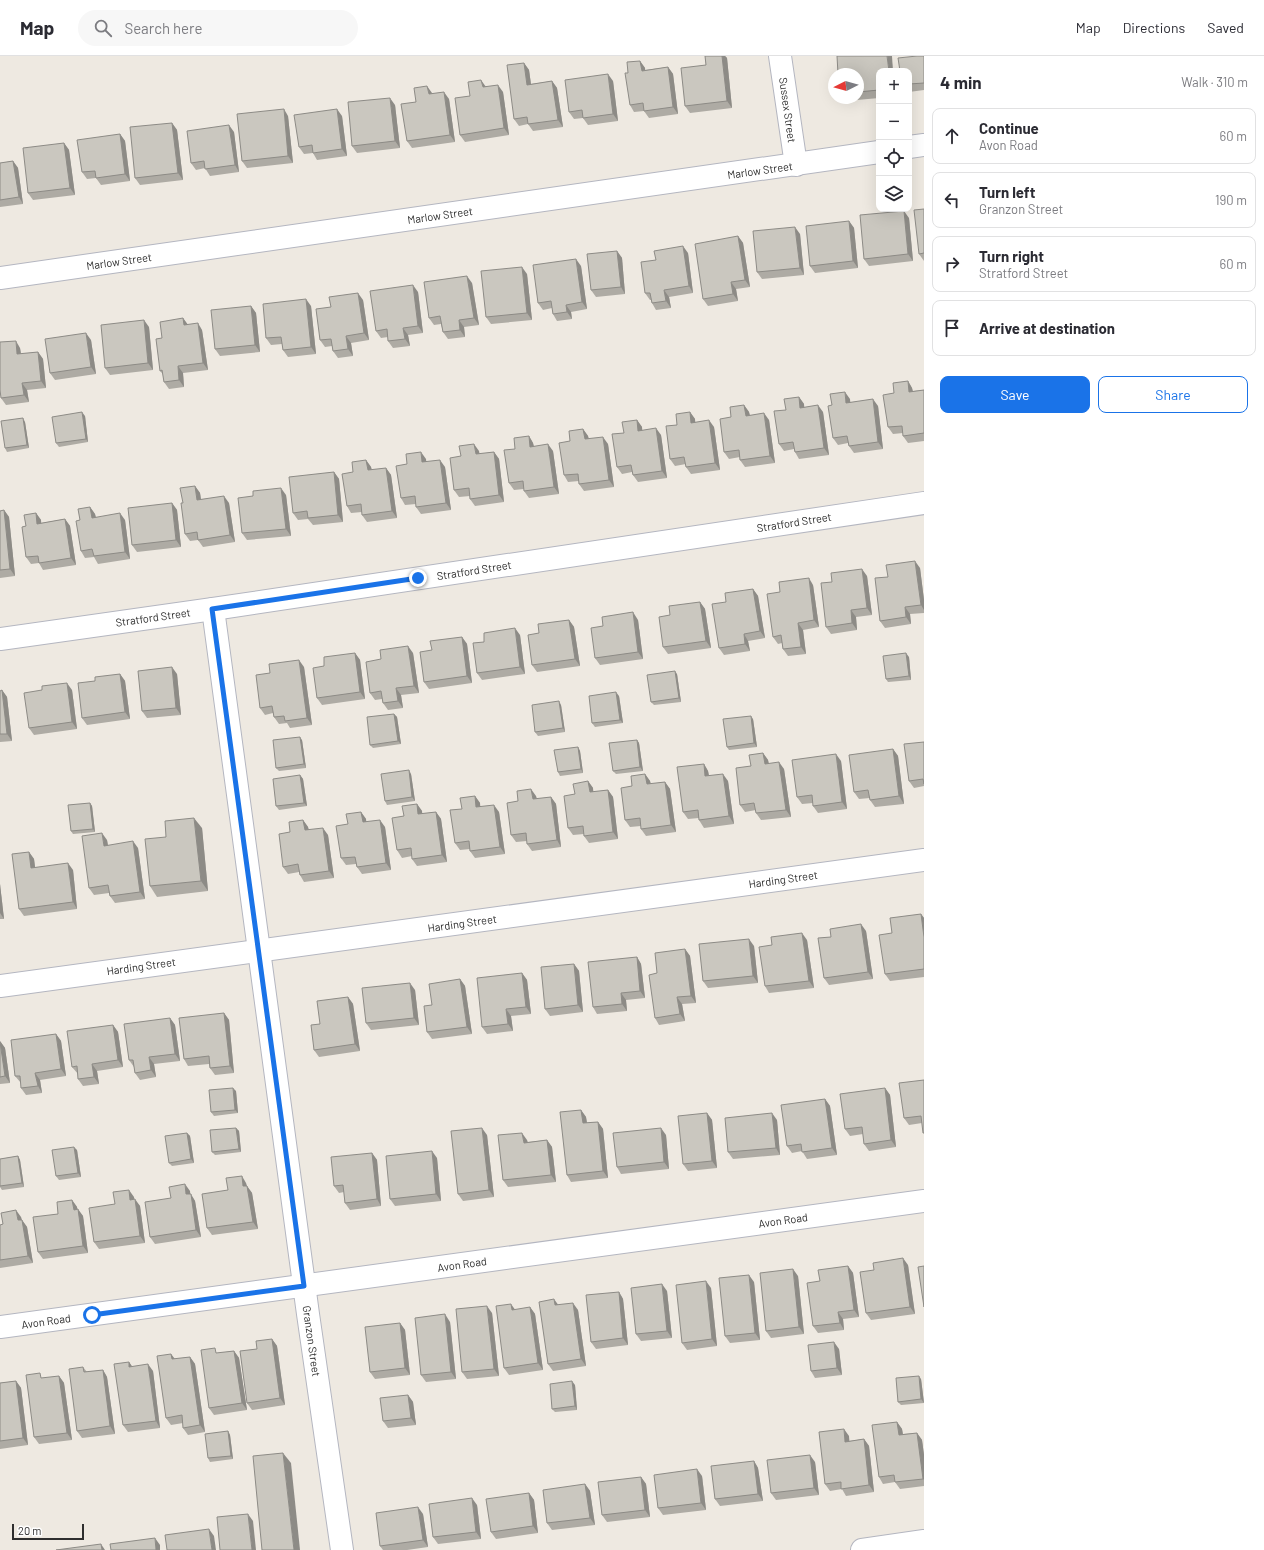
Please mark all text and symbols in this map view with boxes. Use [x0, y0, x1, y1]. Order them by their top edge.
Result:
search box [78, 10, 358, 46]
text: Map [20, 16, 54, 39]
icon: search [92, 17, 114, 39]
text: Search here [124, 19, 202, 37]
text: Map [1076, 19, 1101, 36]
text: Directions [1123, 19, 1185, 36]
text: Saved [1207, 19, 1244, 36]
north arrow [828, 68, 864, 104]
map controls [876, 68, 912, 212]
button: + [876, 68, 912, 104]
text: 4 min [940, 72, 982, 92]
text: Walk · 310 m [1181, 74, 1248, 90]
street label: Sussex Street [777, 76, 799, 144]
button: − [876, 104, 912, 140]
text: Continue [979, 119, 1039, 137]
icon: ahead [941, 125, 963, 147]
text: 60 m [1220, 128, 1247, 144]
text: Avon Road [979, 137, 1038, 153]
button: locate [876, 140, 912, 176]
street label: Marlow Street [726, 159, 794, 181]
button: layers [876, 176, 912, 212]
text: Turn left [979, 183, 1035, 201]
icon: left [941, 189, 963, 211]
text: 190 m [1215, 192, 1247, 208]
text: Granzon Street [979, 201, 1063, 217]
street label: Marlow Street [406, 204, 474, 226]
text: Turn right [979, 247, 1044, 265]
street label: Marlow Street [85, 250, 153, 272]
icon: right [941, 253, 963, 275]
text: 60 m [1220, 256, 1247, 272]
text: Stratford Street [979, 265, 1068, 281]
icon: arrive [941, 317, 963, 339]
text: Arrive at destination [979, 319, 1115, 337]
button: Save [940, 376, 1090, 413]
button: Share [1098, 376, 1248, 413]
street label: Stratford Street [756, 510, 832, 534]
street label: Stratford Street [436, 558, 512, 582]
route end [409, 569, 427, 587]
street label: Stratford Street [115, 605, 191, 629]
street label: Harding Street [748, 868, 818, 890]
street label: Harding Street [427, 912, 497, 934]
street label: Harding Street [106, 955, 176, 977]
street label: Avon Road [757, 1210, 809, 1230]
street label: Avon Road [436, 1254, 488, 1274]
street label: Granzon Street [301, 1305, 323, 1377]
route start [83, 1306, 101, 1324]
street label: Avon Road [20, 1311, 72, 1331]
scale bar [12, 1522, 84, 1541]
text: 20 m [18, 1524, 41, 1537]

